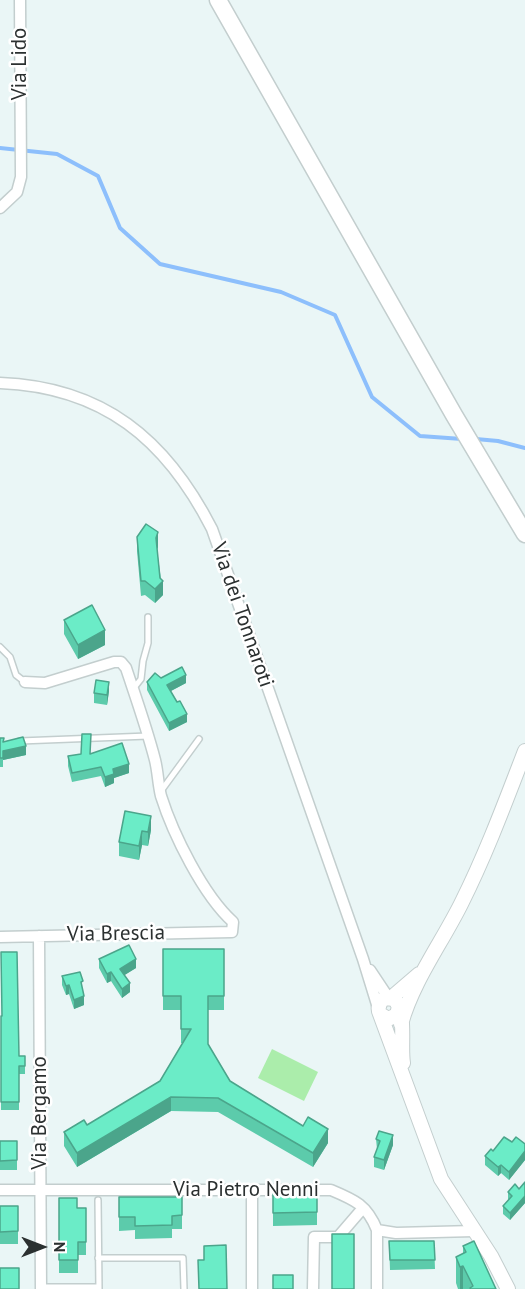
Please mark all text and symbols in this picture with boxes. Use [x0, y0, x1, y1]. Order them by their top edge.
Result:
street label: Via Lido [7, 28, 33, 100]
street label: Via dei Tonnaroti [205, 539, 279, 691]
street label: Via Brescia [67, 921, 165, 947]
street label: Via Bergamo [27, 1056, 53, 1170]
street label: Via Pietro Nenni [173, 1177, 319, 1203]
north arrow [12, 1217, 72, 1277]
text: N [50, 1242, 70, 1252]

